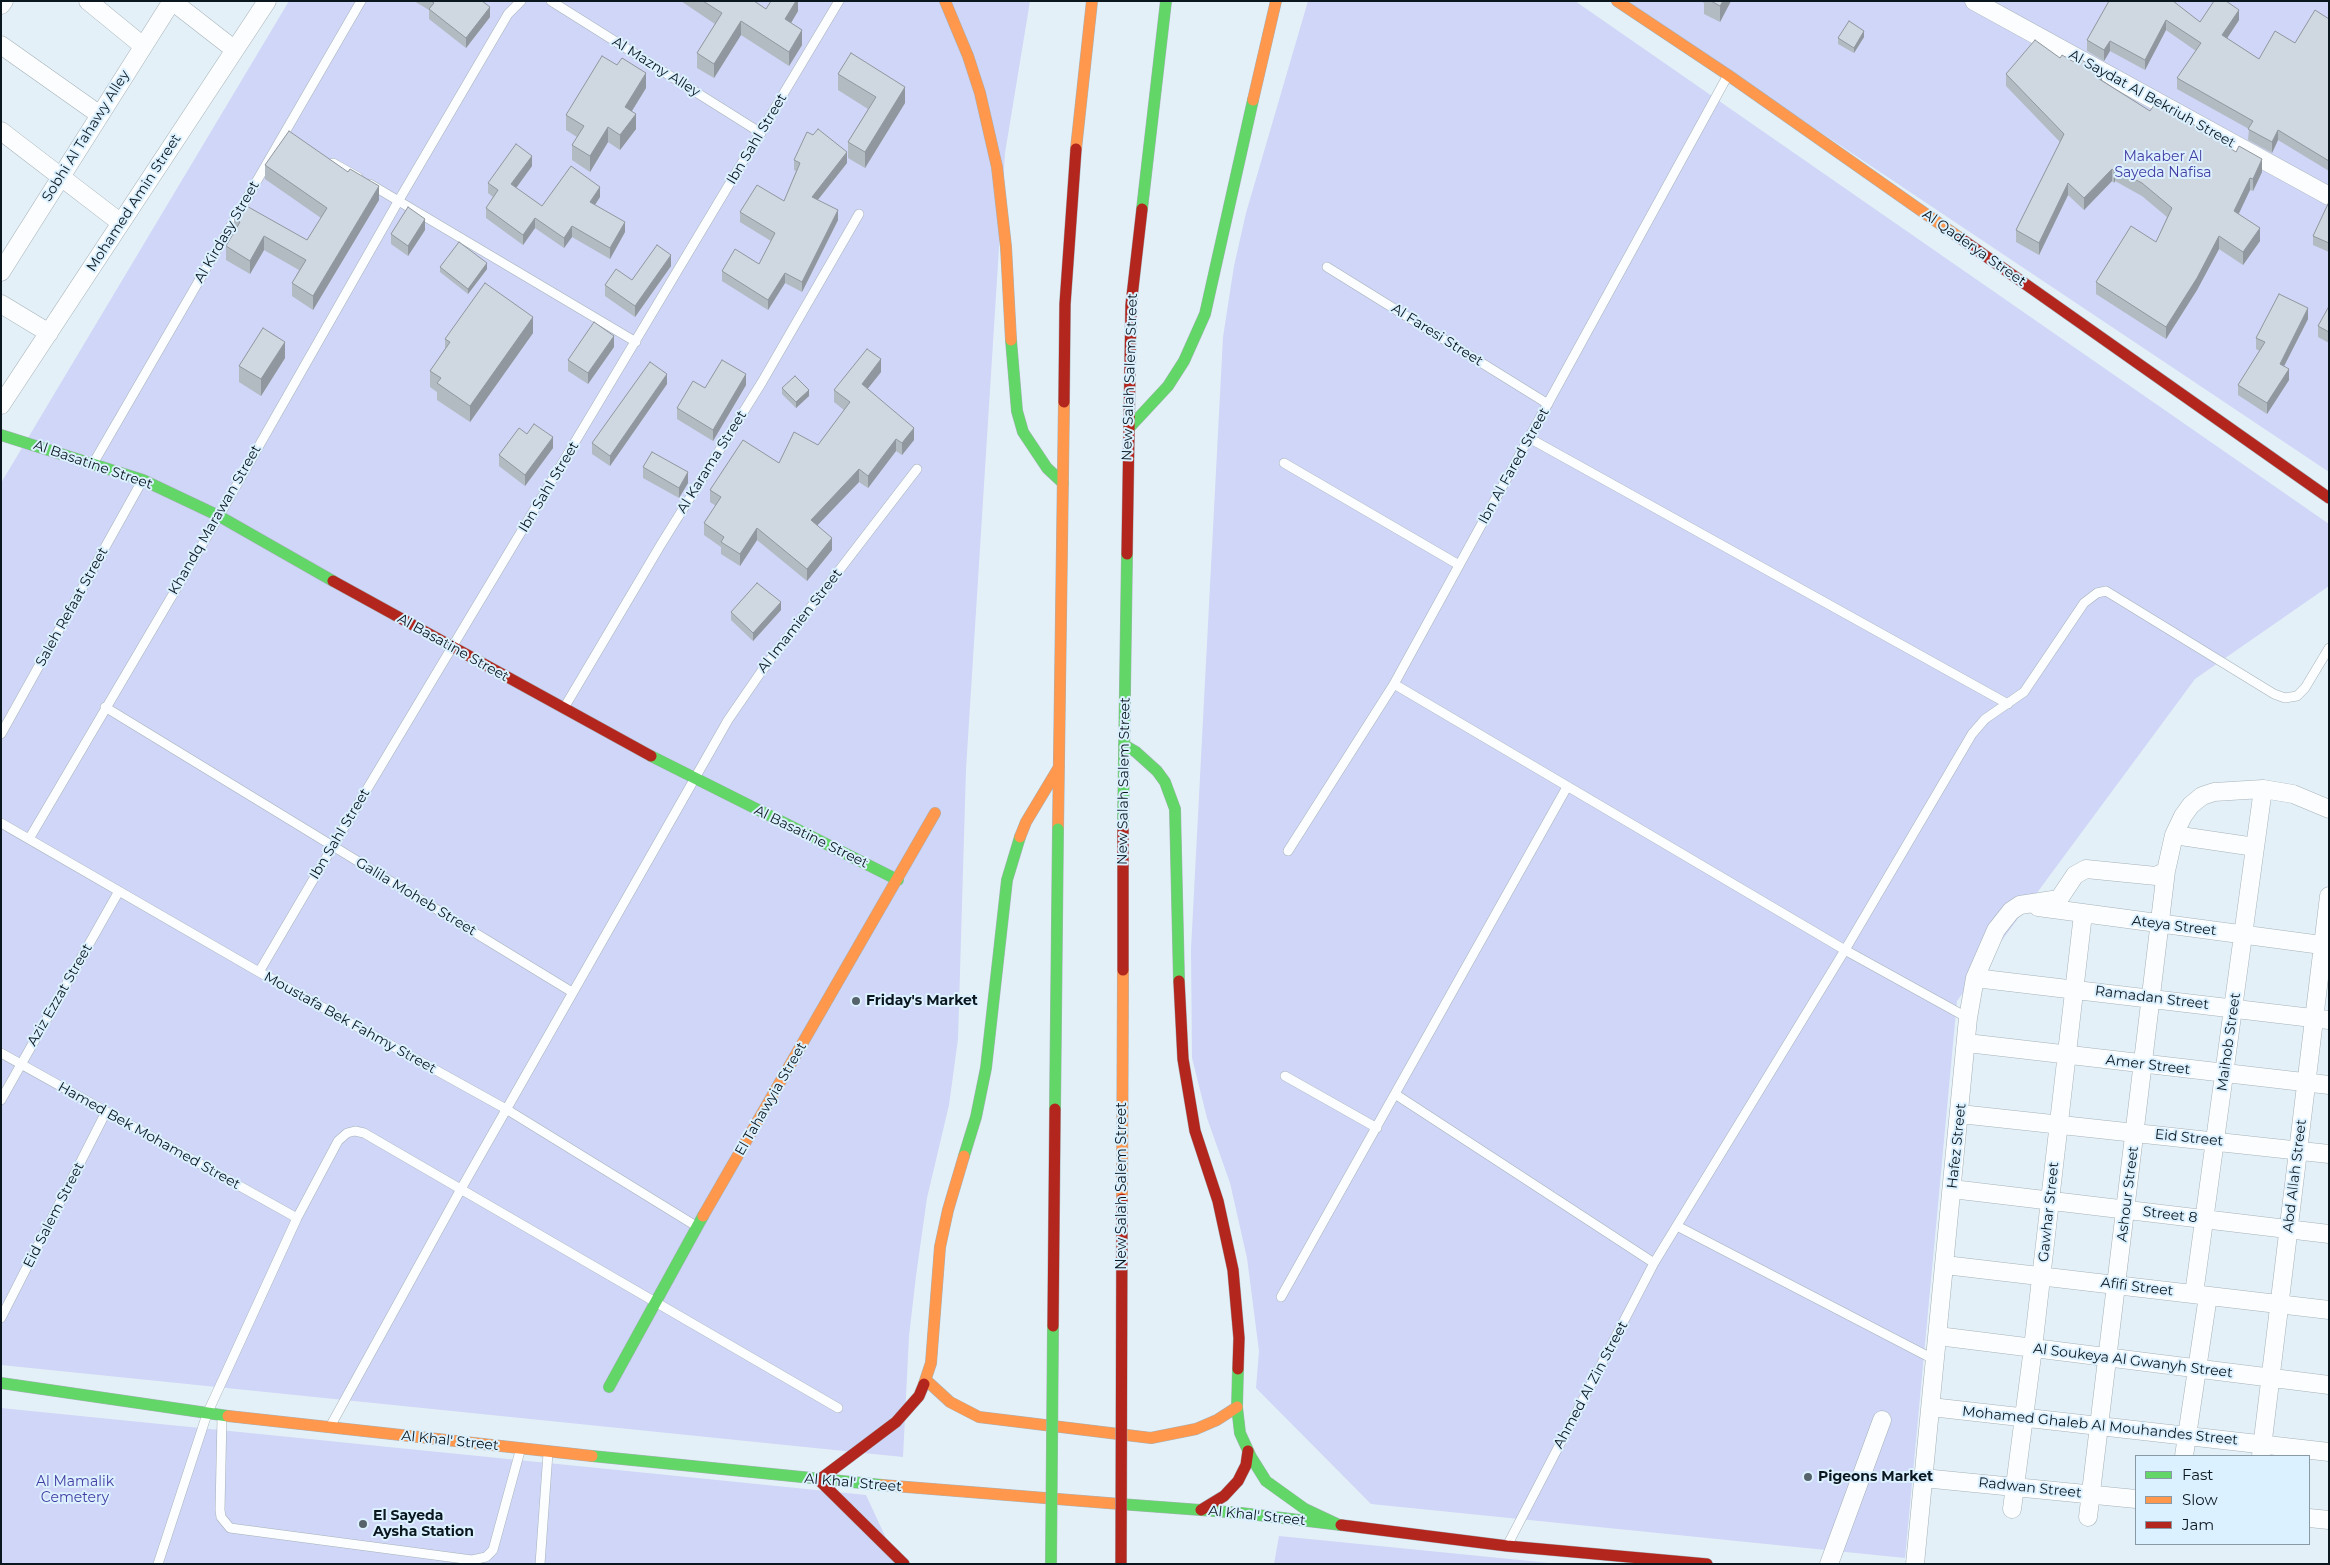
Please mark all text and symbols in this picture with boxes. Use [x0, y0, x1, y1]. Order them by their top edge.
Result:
street label: Al Mazny Alley [609, 33, 703, 101]
street label: Al Saydat Al Bekriuh Street [2066, 46, 2238, 152]
street label: Sobhi Al Tahawy Alley [39, 67, 133, 205]
street label: Ibn Sahl Street [723, 91, 791, 187]
street label: Mohamed Amin Street [83, 131, 185, 275]
park label: Makaber Al Sayeda Nafisa [2114, 149, 2212, 182]
street label: Al Kirdasy Street [191, 178, 263, 286]
street label: Al Qaderya Street [1919, 206, 2029, 290]
street label: New Salah Salem Street [1119, 293, 1141, 461]
street label: Al Faresi Street [1388, 300, 1486, 370]
street label: Ibn Al Fared Street [1475, 405, 1553, 527]
street label: Al Karama Street [674, 408, 750, 516]
street label: Al Basatine Street [31, 437, 155, 493]
street label: Ibn Sahl Street [515, 439, 583, 535]
street label: Khandq Marawan Street [165, 442, 265, 598]
street label: Saleh Refaat Street [32, 545, 112, 669]
street label: Al Imamien Street [754, 566, 846, 676]
street label: Al Basatine Street [394, 610, 512, 686]
street label: New Salah Salem Street [1114, 697, 1134, 865]
street label: Ibn Sahl Street [306, 786, 374, 882]
street label: Al Basatine Street [751, 802, 871, 872]
street label: Galila Moheb Street [353, 854, 479, 940]
street label: Ateya Street [2131, 912, 2217, 940]
street label: Aziz Ezzat Street [24, 941, 96, 1049]
street label: Moustafa Bek Fahmy Street [261, 969, 439, 1077]
street label: Ramadan Street [2094, 983, 2210, 1013]
street label: Maihob Street [2214, 992, 2244, 1092]
place label: Friday's Market [866, 993, 978, 1009]
marker: Friday's Market [850, 995, 862, 1007]
street label: El Tahawyia Street [732, 1039, 810, 1159]
street label: Amer Street [2105, 1051, 2191, 1079]
street label: Hamed Bek Mohamed Street [55, 1079, 243, 1193]
street label: New Salah Salem Street [1114, 1102, 1130, 1270]
street label: Hafez Street [1944, 1102, 1970, 1190]
street label: Abd Allah Street [2280, 1118, 2310, 1234]
street label: Eid Street [2154, 1126, 2224, 1150]
street label: Ashour Street [2114, 1145, 2142, 1243]
street label: Eid Salem Street [20, 1159, 88, 1271]
street label: Gawhar Street [2035, 1161, 2063, 1263]
street label: Street 8 [2142, 1203, 2198, 1227]
street label: Afifi Street [2100, 1274, 2174, 1300]
street label: Ahmed Al Zin Street [1550, 1318, 1632, 1452]
street label: Al Soukeya Al Gwanyh Street [2032, 1340, 2234, 1382]
street label: Mohamed Ghaleb Al Mouhandes Street [1961, 1403, 2239, 1449]
street label: Al Khal' Street [401, 1428, 499, 1454]
legend [2135, 1455, 2310, 1545]
text: Fast [2182, 1465, 2213, 1484]
place label: Pigeons Market [1818, 1469, 1933, 1485]
street label: Al Khal' Street [804, 1470, 902, 1496]
marker: Pigeons Market [1802, 1471, 1814, 1483]
park label: Al Mamalik Cemetery [36, 1474, 114, 1506]
street label: Radwan Street [1978, 1474, 2082, 1502]
text: Slow [2182, 1490, 2218, 1509]
street label: Al Khal' Street [1208, 1503, 1306, 1529]
place label: El Sayeda Aysha Station [373, 1508, 474, 1540]
text: Jam [2182, 1515, 2214, 1534]
marker: El Sayeda Aysha Station [357, 1518, 369, 1530]

